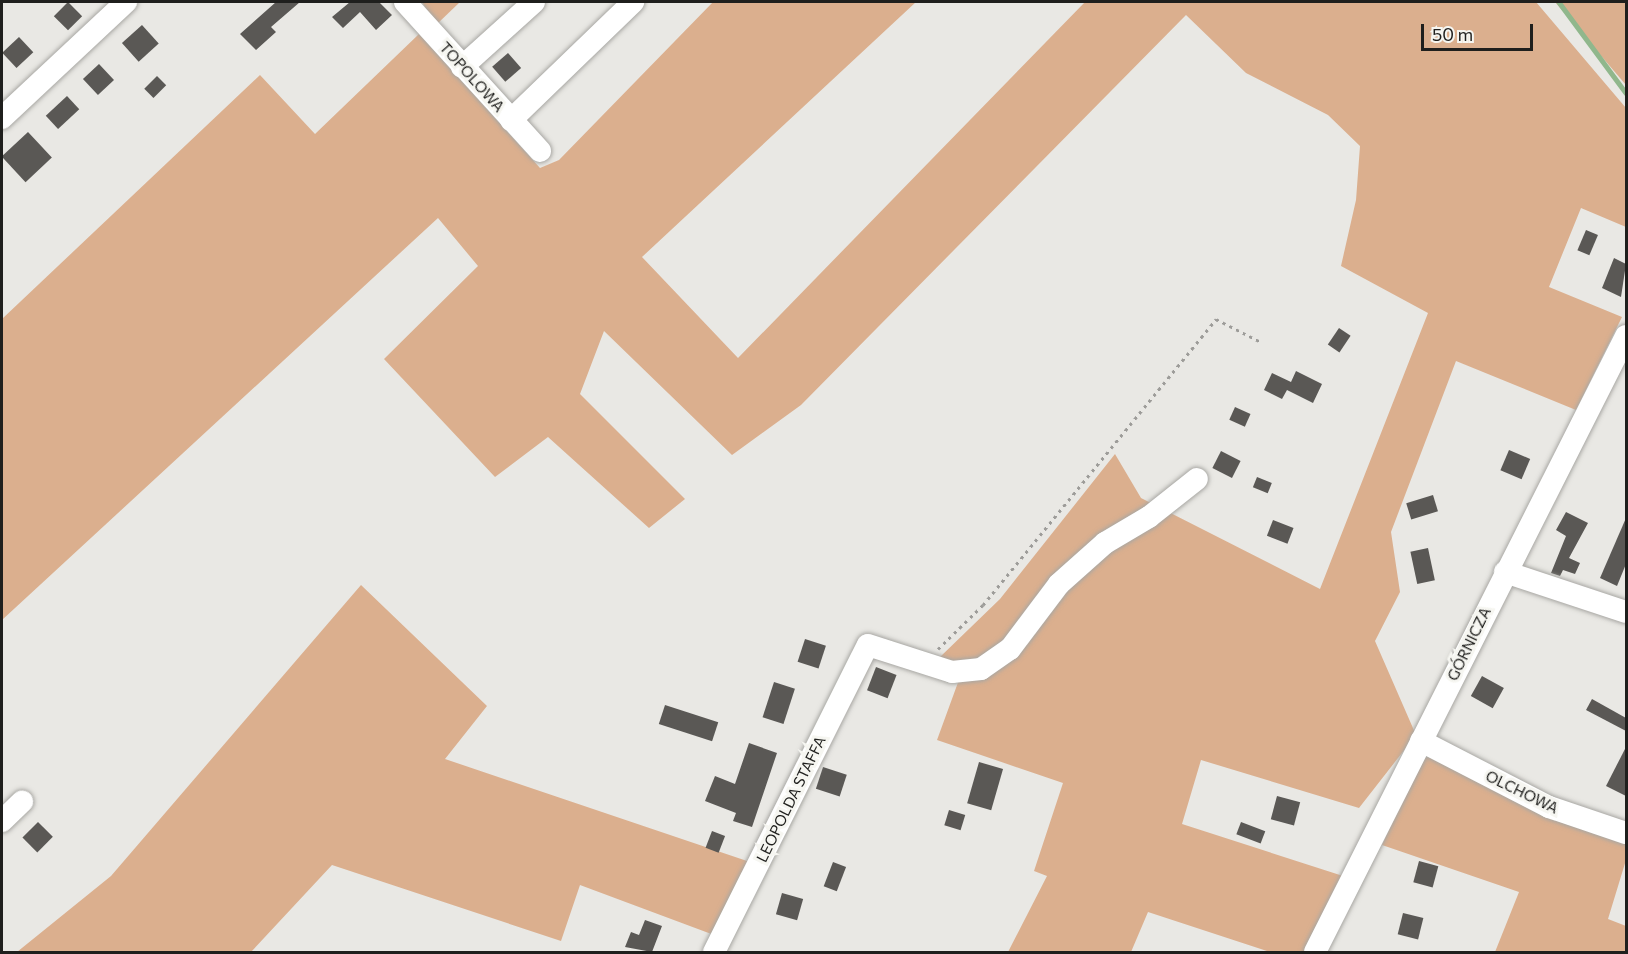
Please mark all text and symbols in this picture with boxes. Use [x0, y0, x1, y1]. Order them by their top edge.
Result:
scale bar [1424, 12, 1536, 50]
text: 50 m [1432, 23, 1473, 45]
street label: TOPOLOWA [436, 38, 508, 116]
street label: GÓRNICZA [1443, 604, 1495, 684]
street label: LEOPOLDA STAFFA [753, 733, 829, 865]
street label: OLCHOWA [1483, 767, 1561, 817]

